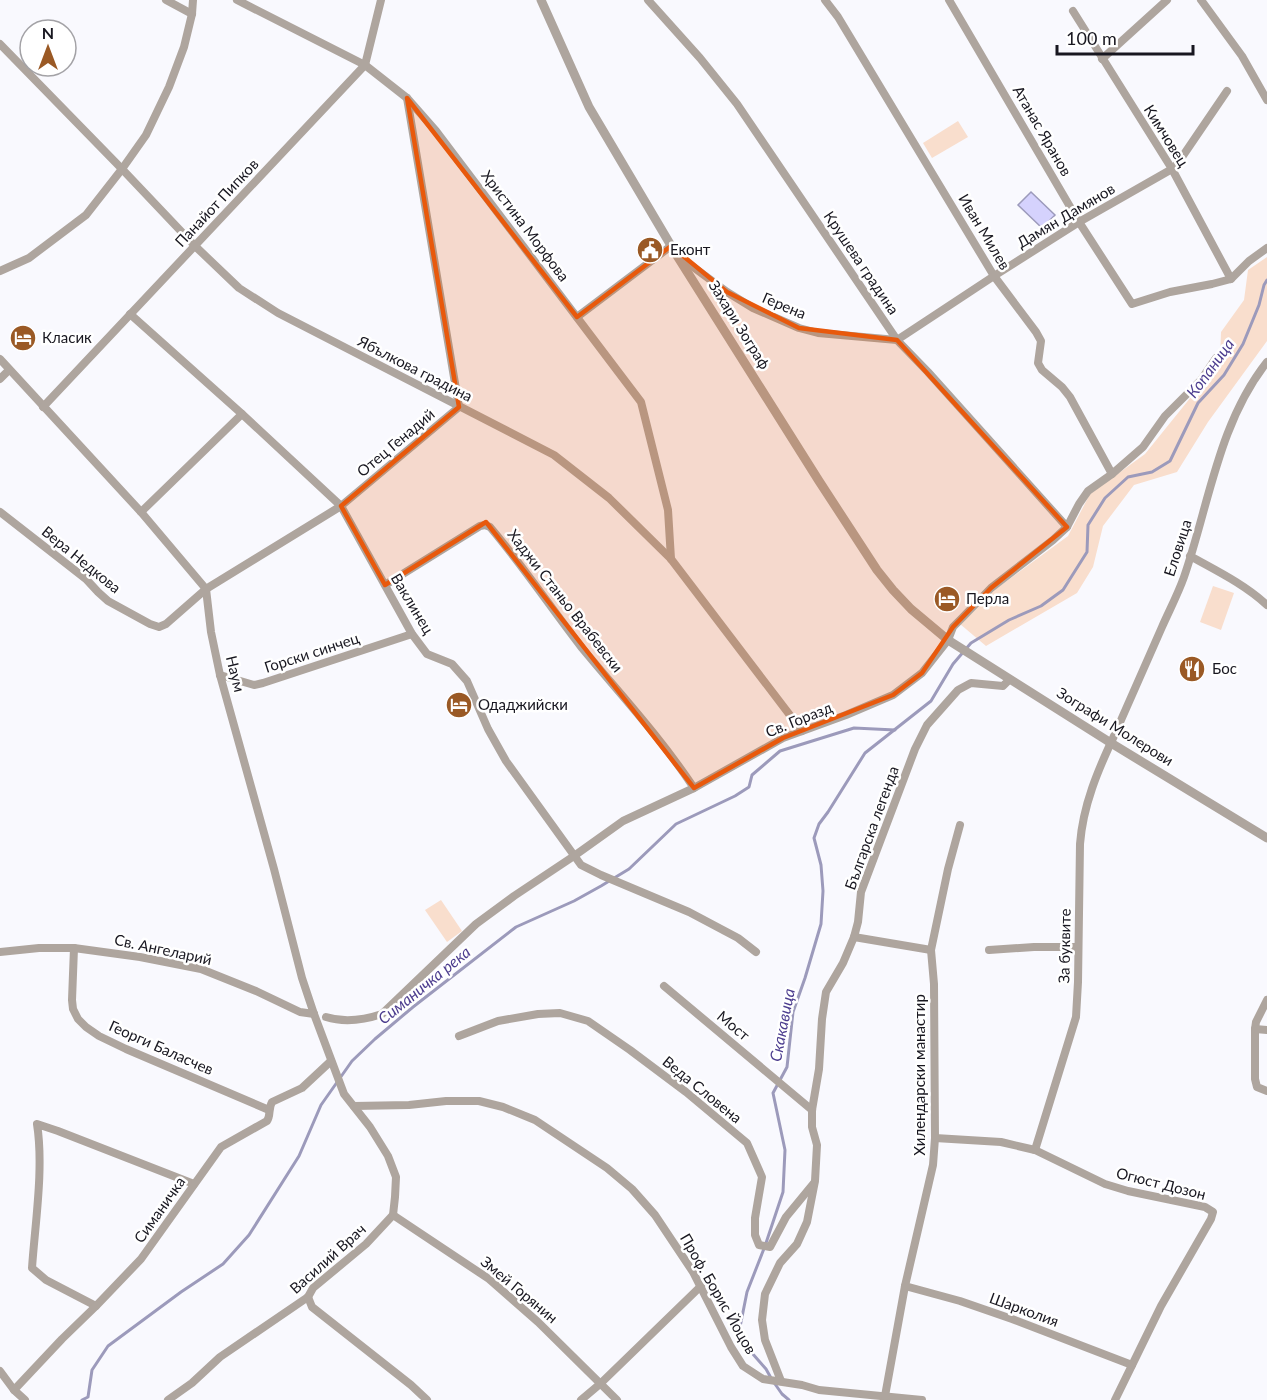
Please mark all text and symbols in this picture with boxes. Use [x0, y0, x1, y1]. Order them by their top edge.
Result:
north arrow [18, 18, 78, 78]
scale bar [1057, 18, 1194, 56]
text: N [42, 23, 54, 42]
text: 100 m [1066, 27, 1117, 49]
street label: Атанас Яранов [1010, 82, 1076, 179]
street label: Кимчовец [1141, 101, 1193, 170]
street label: Панайот Пипков [171, 155, 262, 250]
street label: Христина Морфова [478, 166, 573, 284]
street label: Дамян Дамянов [1013, 179, 1118, 251]
street label: Иван Милев [955, 190, 1014, 273]
street label: Крушева градина [821, 207, 903, 318]
public building icon: Еконт [635, 235, 665, 265]
place label: Еконт [670, 240, 711, 258]
street label: Захари Зограф [705, 277, 774, 372]
street label: Герена [760, 288, 809, 322]
hotel icon: Класик [8, 323, 38, 353]
place label: Класик [42, 328, 92, 346]
street label: Ябълкова градина [354, 331, 476, 405]
water label: Копаница [1182, 334, 1237, 401]
street label: Отец Генадий [353, 405, 438, 480]
street label: Еловица [1159, 517, 1195, 578]
street label: Вера Недкова [38, 522, 125, 597]
street label: Хаджи Станьо Врабевски [504, 525, 627, 675]
street label: Ваклинец [388, 570, 438, 637]
hotel icon: Перла [932, 584, 962, 614]
place label: Перла [966, 589, 1009, 607]
street label: Горски синчец [262, 628, 361, 676]
street label: Наум [223, 654, 249, 694]
restaurant icon: Бос [1177, 654, 1207, 684]
place label: Бос [1212, 659, 1237, 677]
street label: Зографи Молерови [1054, 683, 1177, 769]
hotel icon: Одаджийски [444, 690, 474, 720]
place label: Одаджийски [478, 695, 568, 713]
street label: Св. Горазд [763, 698, 835, 741]
street label: Българска легенда [840, 763, 902, 892]
street label: За буквите [1054, 908, 1074, 984]
street label: Св. Ангеларий [113, 930, 213, 968]
water label: Симаничка река [374, 942, 474, 1028]
water label: Скакавица [765, 987, 798, 1063]
street label: Хилендарски манастир [910, 994, 928, 1156]
street label: Мост [714, 1006, 754, 1044]
street label: Георги Баласчев [107, 1016, 216, 1078]
street label: Веда Словена [659, 1052, 746, 1127]
street label: Огюст Дозон [1115, 1163, 1208, 1203]
street label: Симаничка [130, 1173, 189, 1246]
street label: Василий Врач [286, 1220, 369, 1297]
street label: Проф. Борис Йоцов [677, 1230, 761, 1357]
street label: Змей Горянин [478, 1252, 562, 1327]
street label: Шарколия [987, 1288, 1061, 1330]

